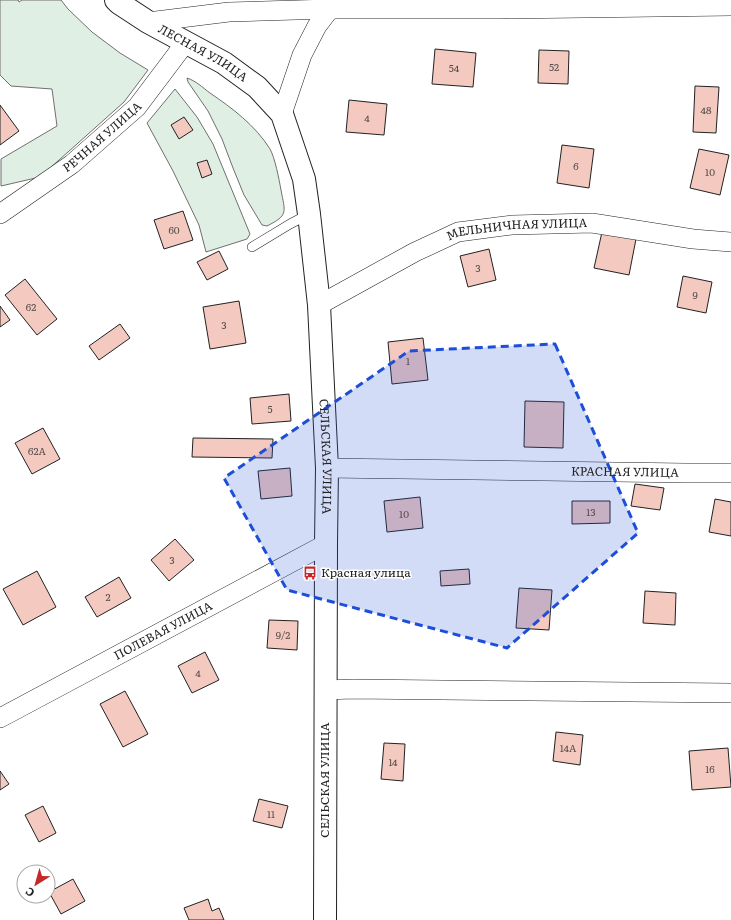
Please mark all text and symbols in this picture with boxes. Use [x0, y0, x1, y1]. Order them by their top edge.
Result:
street label: ЛЕСНАЯ УЛИЦА [155, 19, 252, 86]
house number: 52 [549, 59, 559, 74]
house number: 54 [449, 60, 460, 75]
street label: РЕЧНАЯ УЛИЦА [58, 97, 145, 176]
house number: 48 [700, 102, 712, 117]
house number: 4 [364, 110, 370, 125]
house number: 6 [573, 158, 579, 173]
house number: 10 [705, 164, 715, 179]
street label: МЕЛЬНИЧНАЯ УЛИЦА [443, 213, 588, 244]
house number: 60 [168, 222, 180, 237]
house number: 3 [475, 260, 481, 275]
house number: 9 [692, 287, 698, 302]
house number: 62 [26, 299, 36, 314]
house number: 3 [221, 317, 227, 332]
house number: 1 [406, 353, 410, 368]
street label: СЕЛЬСКАЯ УЛИЦА [316, 398, 337, 514]
house number: 5 [267, 401, 273, 416]
house number: 62А [28, 443, 47, 458]
street label: КРАСНАЯ УЛИЦА [571, 461, 679, 481]
house number: 13 [586, 504, 596, 519]
house number: 10 [399, 506, 409, 521]
house number: 3 [169, 552, 175, 567]
place label: Красная улица [321, 563, 411, 581]
bus stop icon: Красная улица [302, 565, 318, 581]
house number: 2 [105, 589, 111, 604]
street label: ПОЛЕВАЯ УЛИЦА [110, 596, 215, 664]
house number: 9/2 [276, 627, 290, 642]
house number: 4 [195, 665, 201, 680]
street label: СЕЛЬСКАЯ УЛИЦА [315, 722, 333, 838]
house number: 14А [560, 740, 577, 755]
house number: 14 [388, 754, 398, 769]
house number: 16 [705, 761, 715, 776]
house number: 11 [267, 806, 275, 821]
north arrow [16, 864, 56, 904]
text: С [21, 884, 37, 902]

